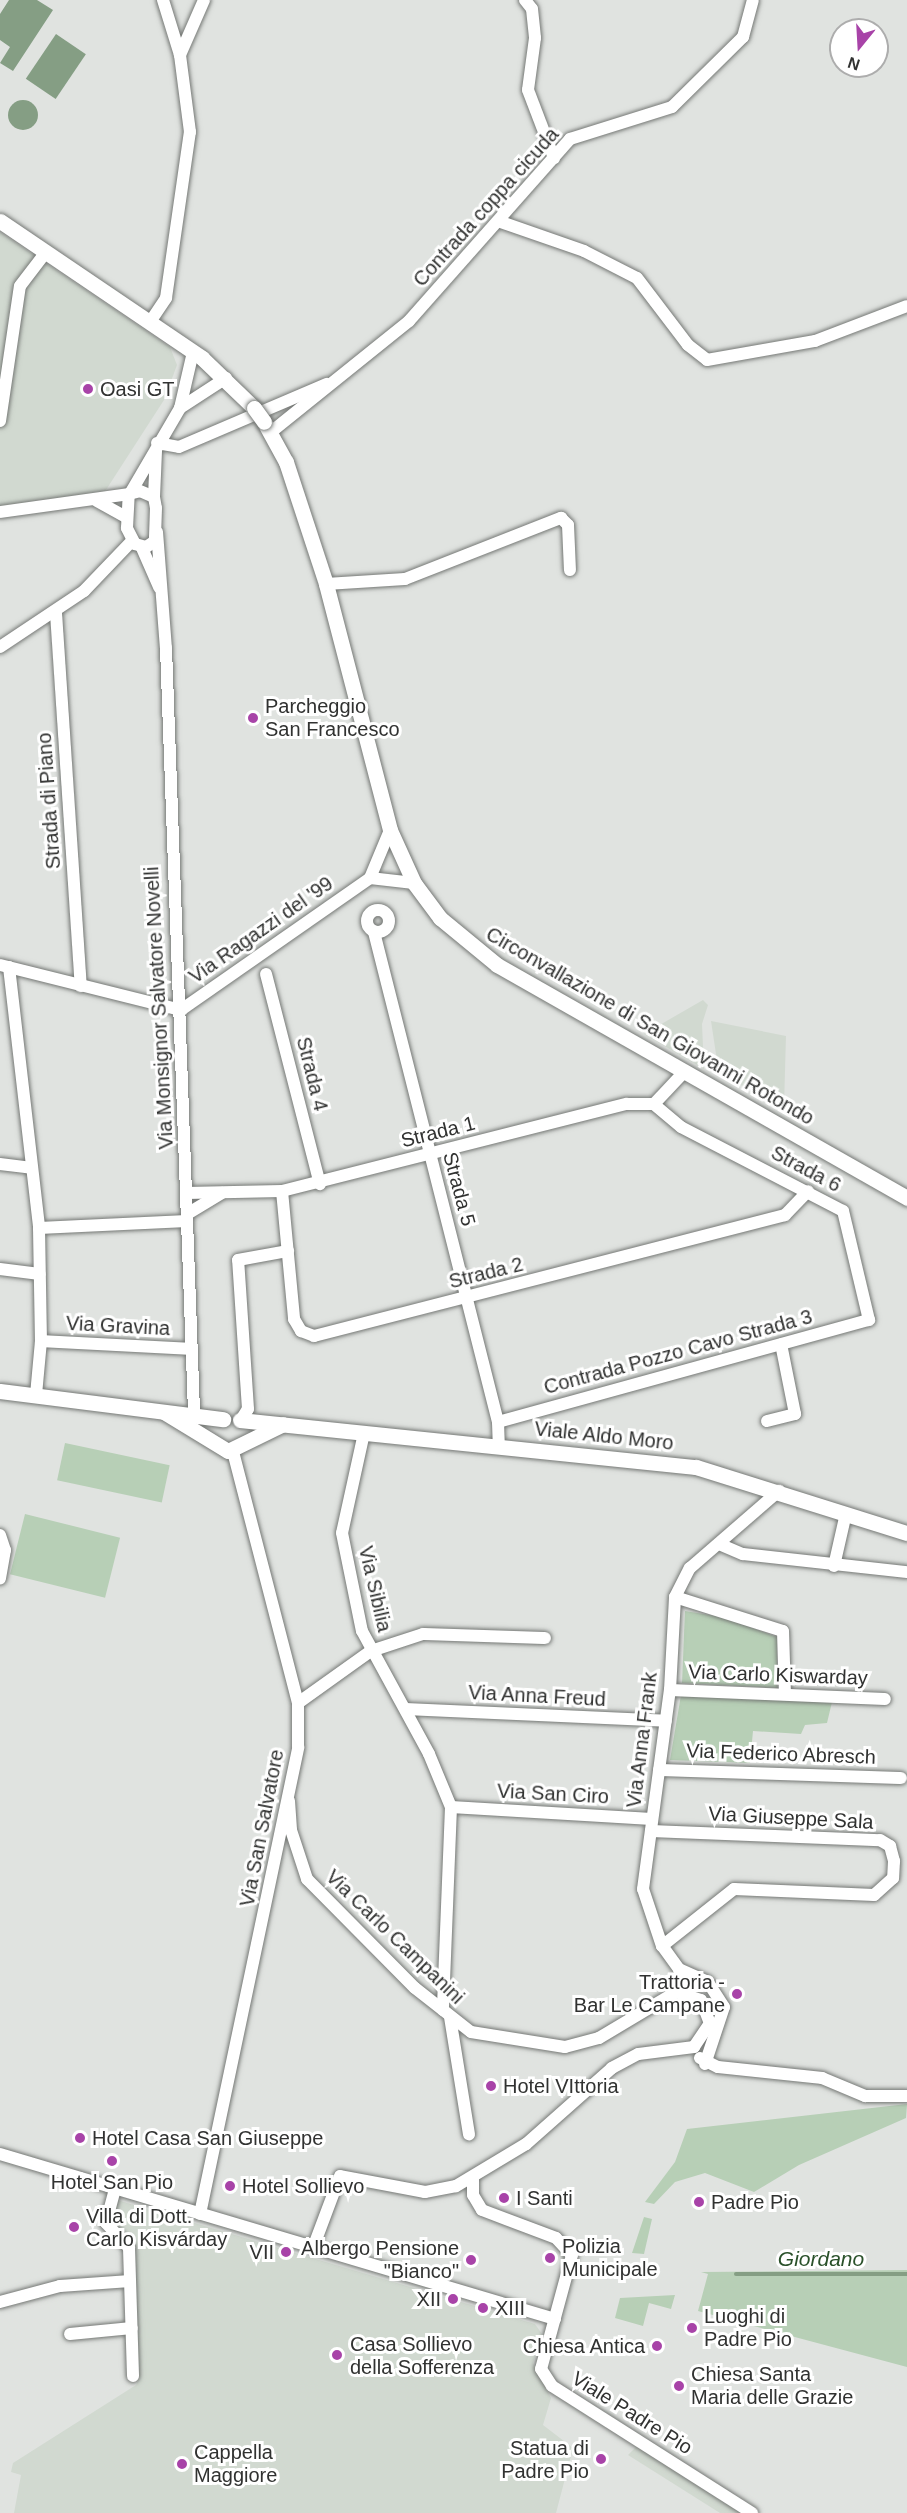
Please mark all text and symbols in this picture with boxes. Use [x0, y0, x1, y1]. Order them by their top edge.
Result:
north arrow [829, 18, 889, 78]
text: N [846, 54, 862, 74]
street label: Contrada coppa cicuda [408, 123, 564, 291]
place label: Oasi GT [100, 377, 174, 401]
marker: Oasi GT [81, 382, 95, 396]
place label: Parcheggio San Francesco [265, 694, 400, 741]
marker: Parcheggio San Francesco [246, 711, 260, 725]
street label: Strada di Piano [32, 732, 66, 870]
street label: Via Monsignor Salvatore Novelli [140, 866, 178, 1150]
street label: Via Ragazzi del '99 [184, 871, 338, 989]
street label: Circonvallazione di San Giovanni Rotondo [482, 922, 818, 1130]
street label: Strada 4 [291, 1034, 333, 1114]
street label: Strada 1 [398, 1111, 478, 1153]
street label: Strada 6 [767, 1141, 845, 1197]
street label: Strada 5 [438, 1149, 480, 1229]
street label: Strada 2 [446, 1252, 526, 1294]
street label: Contrada Pozzo Cavo Strada 3 [541, 1305, 815, 1399]
street label: Via Gravina [65, 1311, 171, 1341]
street label: Viale Aldo Moro [533, 1417, 675, 1455]
street label: Via Sibilia [353, 1544, 397, 1634]
street label: Via Carlo Kiswarday [688, 1660, 868, 1690]
street label: Via Anna Frank [622, 1670, 662, 1810]
street label: Via Anna Freud [467, 1680, 607, 1712]
street label: Via Federico Abresch [685, 1739, 877, 1769]
street label: Via San Salvatore [235, 1747, 289, 1909]
street label: Via San Ciro [496, 1779, 610, 1809]
street label: Via Giuseppe Sala [708, 1802, 874, 1834]
street label: Via Carlo Campanini [321, 1865, 469, 2009]
place label: Trattoria - Bar Le Campane [574, 1970, 725, 2017]
marker: Trattoria - Bar Le Campane [730, 1987, 744, 2001]
place label: Hotel VIttoria [503, 2074, 619, 2098]
marker: Hotel VIttoria [484, 2079, 498, 2093]
place label: Hotel Casa San Giuseppe [92, 2126, 323, 2150]
marker: Hotel Casa San Giuseppe [73, 2131, 87, 2145]
marker: Hotel San Pio [105, 2154, 119, 2168]
place label: Hotel San Pio [51, 2170, 173, 2194]
place label: Hotel Sollievo [242, 2174, 364, 2198]
marker: Hotel Sollievo [223, 2179, 237, 2193]
place label: I Santi [516, 2186, 573, 2210]
place label: Padre Pio [711, 2190, 799, 2214]
marker: I Santi [497, 2191, 511, 2205]
marker: Padre Pio [692, 2195, 706, 2209]
place label: Villa di Dott. Carlo Kisvárday [86, 2204, 227, 2251]
marker: Villa di Dott. Carlo Kisvárday [67, 2220, 81, 2234]
place label: Polizia Municipale [562, 2234, 658, 2281]
place label: Albergo Pensione "Bianco" [301, 2236, 459, 2283]
place label: VII [250, 2240, 274, 2264]
marker: VII [279, 2245, 293, 2259]
water label: Giordano [778, 2246, 864, 2272]
marker: Polizia Municipale [543, 2251, 557, 2265]
marker: Albergo Pensione "Bianco" [464, 2253, 478, 2267]
place label: XII [417, 2287, 441, 2311]
marker: XII [446, 2292, 460, 2306]
place label: XIII [495, 2296, 525, 2320]
marker: XIII [476, 2301, 490, 2315]
place label: Luoghi di Padre Pio [704, 2304, 792, 2351]
marker: Luoghi di Padre Pio [685, 2321, 699, 2335]
place label: Casa Sollievo della Sofferenza [350, 2332, 494, 2379]
place label: Chiesa Antica [522, 2334, 645, 2358]
marker: Chiesa Antica [650, 2339, 664, 2353]
marker: Casa Sollievo della Sofferenza [328, 2346, 346, 2364]
place label: Chiesa Santa Maria delle Grazie [691, 2362, 853, 2409]
street label: Viale Padre Pio [567, 2366, 697, 2460]
marker: Chiesa Santa Maria delle Grazie [672, 2379, 686, 2393]
place label: Statua di Padre Pio [501, 2436, 589, 2483]
place label: Cappella Maggiore [194, 2440, 277, 2487]
marker: Statua di Padre Pio [594, 2452, 608, 2466]
marker: Cappella Maggiore [175, 2457, 189, 2471]

